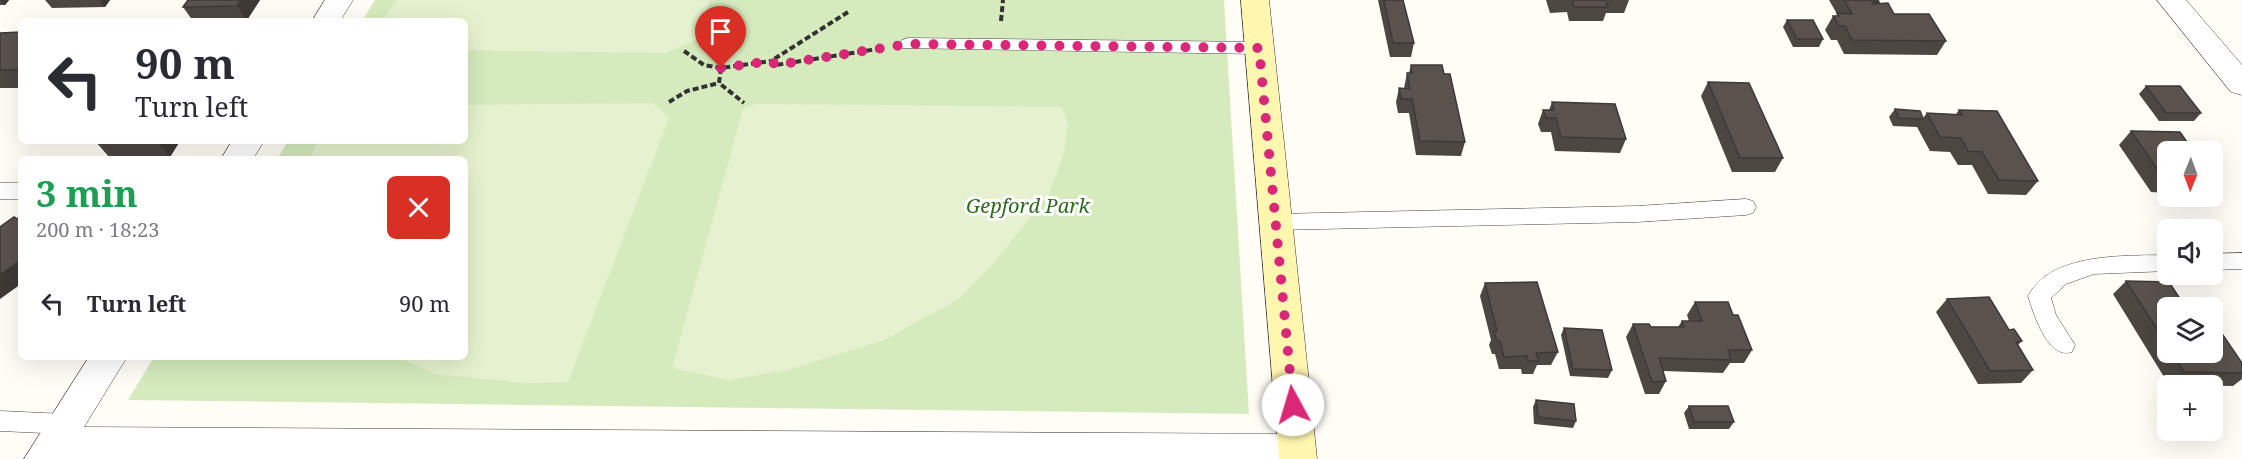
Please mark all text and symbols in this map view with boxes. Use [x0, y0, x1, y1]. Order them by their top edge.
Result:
pin [695, 6, 746, 68]
icon: arrive [704, 15, 737, 48]
text: 90 m [135, 34, 235, 91]
icon: left [36, 42, 114, 120]
text: Turn left [135, 88, 248, 125]
north arrow [2157, 141, 2223, 207]
map controls [2157, 141, 2223, 441]
text: 3 min [36, 169, 138, 218]
button: close [387, 176, 450, 239]
park label: Gepford Park [966, 192, 1091, 219]
text: 200 m · 18:23 [36, 216, 159, 243]
button: sound [2157, 219, 2223, 285]
icon: left [36, 287, 69, 320]
text: Turn left [87, 288, 186, 318]
text: 90 m [399, 288, 450, 318]
button: layers [2157, 297, 2223, 363]
position arrow [1261, 373, 1325, 437]
button: + [2157, 375, 2223, 441]

